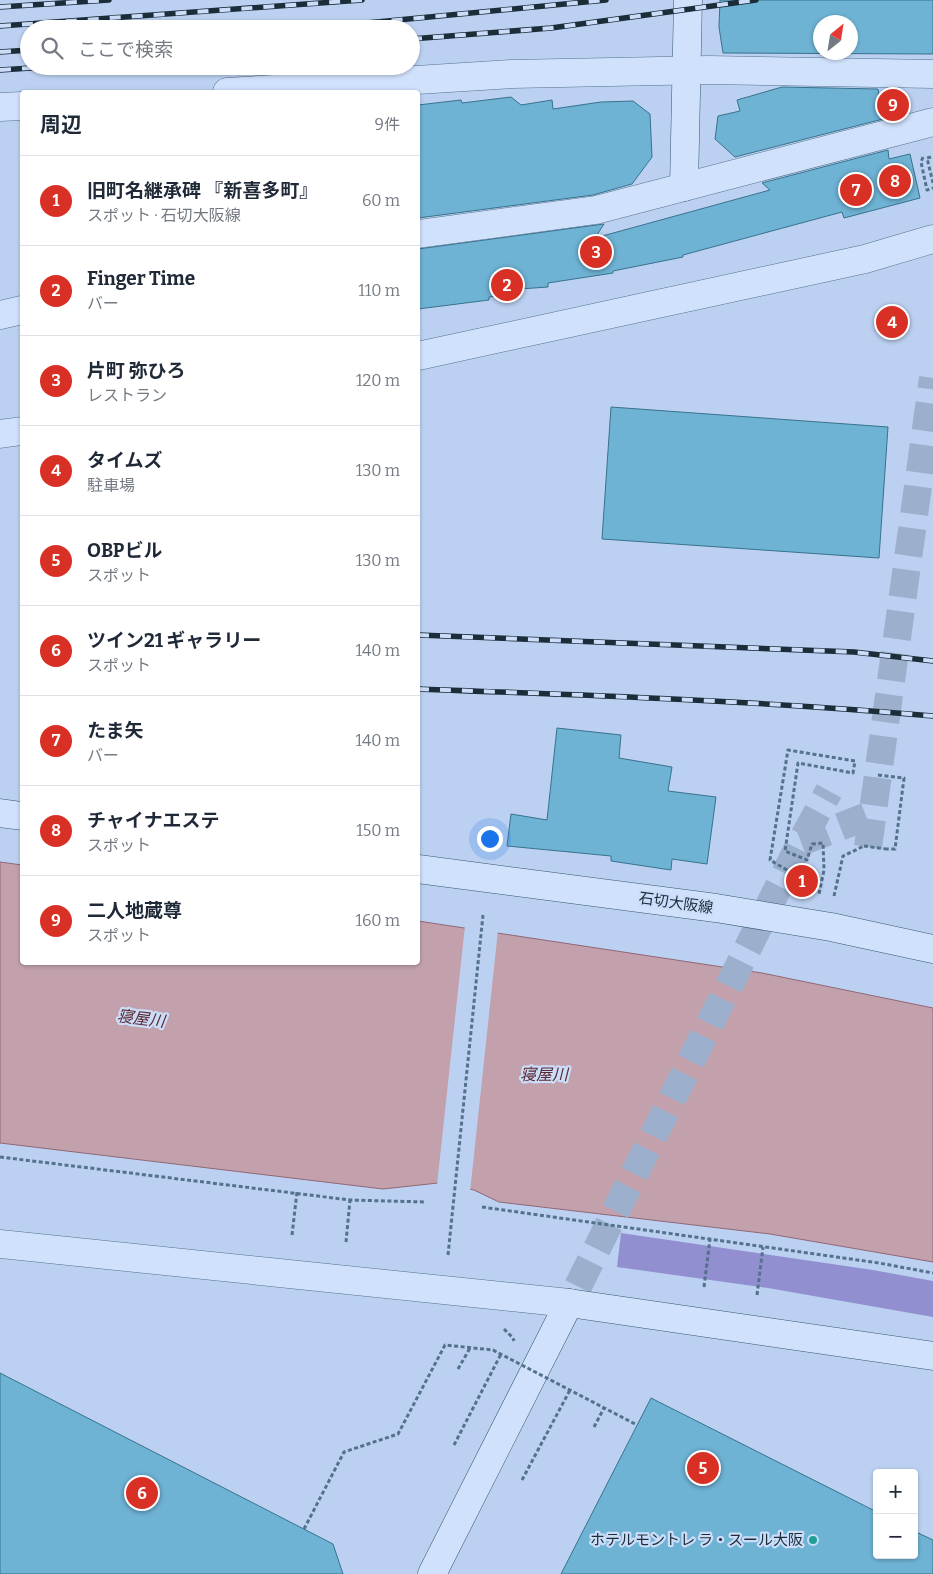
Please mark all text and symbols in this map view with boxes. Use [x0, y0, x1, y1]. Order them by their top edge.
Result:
north arrow [813, 15, 858, 60]
search box [20, 20, 420, 75]
icon: search [38, 34, 66, 62]
text: ここで検索 [78, 38, 173, 61]
pin: 9 [877, 86, 909, 124]
text: 周辺 [40, 112, 82, 138]
text: 9件 [375, 115, 400, 134]
pin: 8 [879, 162, 911, 200]
pin: 7 [840, 171, 872, 209]
text: 旧町名継承碑 『新喜多町』 [87, 179, 318, 202]
text: 1 [53, 191, 59, 210]
text: 60 m [362, 191, 400, 210]
text: スポット · 石切大阪線 [87, 206, 241, 225]
pin: 3 [580, 233, 612, 271]
pin: 2 [491, 266, 523, 304]
text: Finger Time [87, 267, 195, 290]
text: 2 [51, 281, 61, 300]
text: 110 m [358, 281, 400, 300]
text: バー [87, 294, 119, 313]
pin: 4 [876, 303, 908, 341]
text: 片町 弥ひろ [87, 359, 185, 382]
text: 3 [51, 371, 61, 390]
text: 120 m [356, 371, 400, 390]
text: レストラン [87, 386, 167, 405]
text: タイムズ [87, 449, 163, 472]
text: 4 [51, 461, 61, 480]
text: 130 m [356, 461, 400, 480]
text: 駐車場 [87, 476, 135, 495]
text: OBPビル [87, 539, 162, 562]
text: 5 [52, 551, 60, 570]
text: 130 m [356, 551, 400, 570]
text: スポット [87, 566, 151, 585]
text: ツイン21 ギャラリー [87, 629, 261, 652]
text: 6 [51, 641, 61, 660]
text: 140 m [355, 641, 400, 660]
text: スポット [87, 656, 151, 675]
text: たま矢 [87, 719, 143, 742]
text: 7 [52, 731, 60, 750]
text: 140 m [355, 731, 400, 750]
text: バー [87, 746, 119, 765]
text: チャイナエステ [87, 809, 219, 832]
text: 8 [51, 821, 61, 840]
text: 150 m [356, 821, 400, 840]
your location [477, 826, 503, 852]
text: スポット [87, 836, 151, 855]
pin: 1 [786, 862, 818, 900]
street label: 石切大阪線 [638, 889, 714, 917]
text: 二人地蔵尊 [87, 899, 182, 922]
text: 9 [51, 911, 61, 930]
text: 160 m [355, 911, 400, 930]
text: スポット [87, 926, 151, 945]
water label: 寝屋川 [116, 1006, 168, 1031]
water label: 寝屋川 [520, 1065, 570, 1084]
pin: 5 [687, 1449, 719, 1487]
map controls [873, 1469, 918, 1559]
button: + [873, 1469, 918, 1514]
pin: 6 [126, 1474, 158, 1512]
button: − [873, 1514, 918, 1559]
place label: ホテルモントレ ラ・スール大阪 [590, 1531, 803, 1549]
marker: ホテルモントレ ラ・スール大阪 [807, 1534, 819, 1546]

